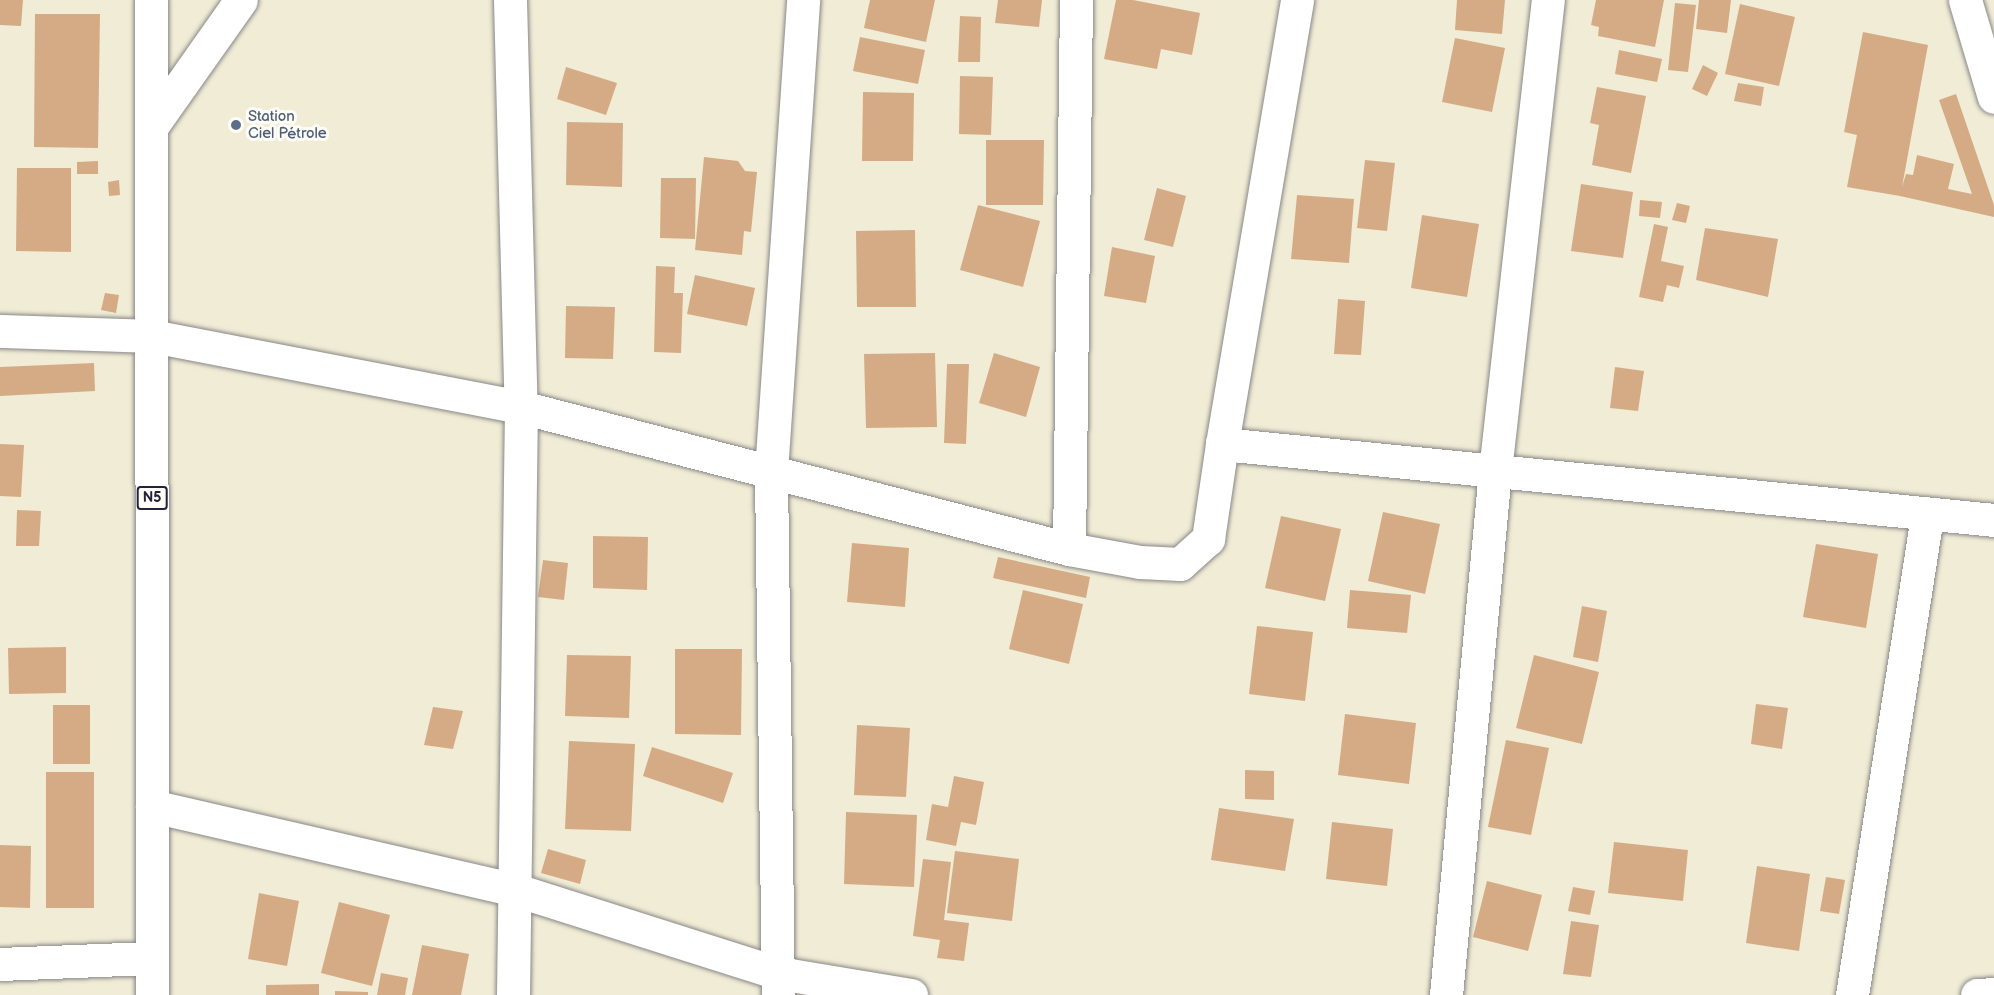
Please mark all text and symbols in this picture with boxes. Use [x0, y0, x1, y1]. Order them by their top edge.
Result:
place label: Station Ciel Pétrole [248, 107, 327, 142]
marker: Station Ciel Pétrole [229, 118, 243, 132]
road number: N5 [136, 487, 168, 509]

